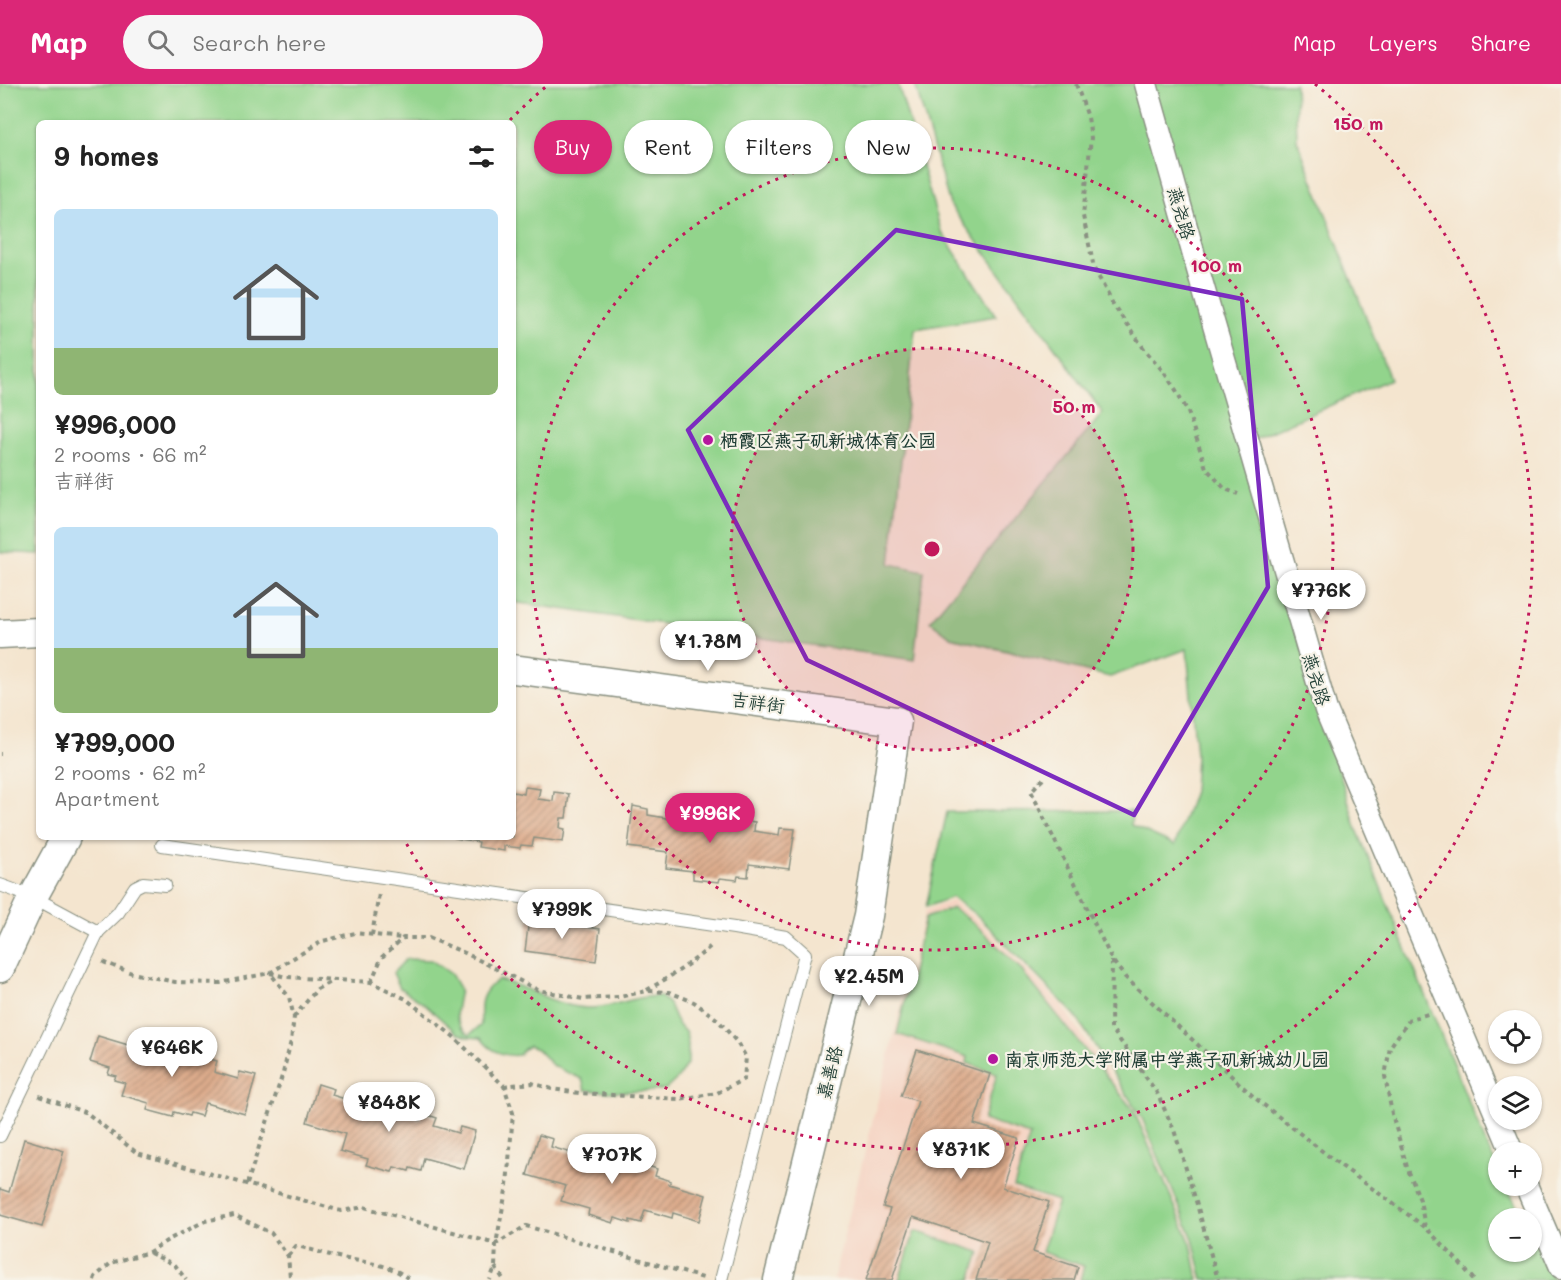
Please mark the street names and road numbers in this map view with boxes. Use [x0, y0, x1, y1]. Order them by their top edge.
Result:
street label: 燕尧路 [1163, 184, 1201, 242]
street label: 燕尧路 [1298, 650, 1336, 708]
street label: 吉祥街 [730, 686, 786, 718]
street label: 嘉善路 [811, 1043, 847, 1101]

